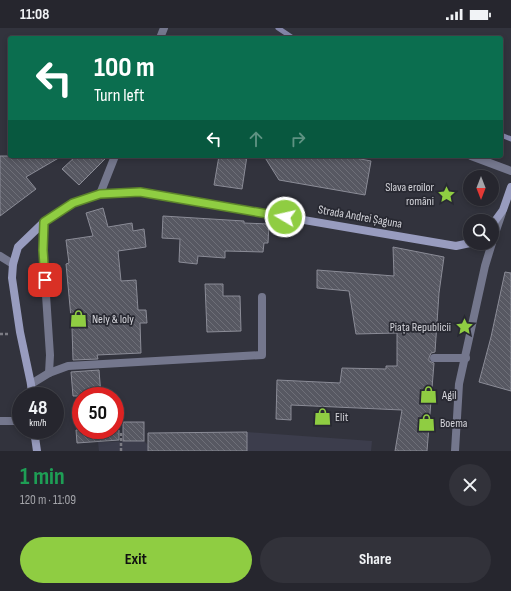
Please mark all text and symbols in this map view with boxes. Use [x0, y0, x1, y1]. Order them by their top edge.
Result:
text: 11:08 [20, 5, 49, 24]
text: 100 m [94, 51, 155, 84]
icon: left [28, 52, 80, 104]
text: Turn left [94, 85, 145, 106]
icon: left [203, 128, 225, 150]
icon: ahead [245, 128, 267, 150]
icon: right [287, 128, 309, 150]
north arrow [463, 170, 499, 206]
map controls [463, 170, 499, 250]
place label: Slava eroilor români [385, 180, 435, 209]
place icon: Slava eroilor români [437, 184, 457, 204]
position arrow [264, 196, 306, 238]
street label: Strada Andrei Șaguna [317, 202, 404, 232]
button: search [463, 214, 499, 250]
pin [28, 263, 62, 297]
icon: arrive [34, 269, 56, 291]
shop icon: Nely & Ioly [69, 309, 89, 329]
place label: Nely & Ioly [92, 312, 134, 327]
place icon: Piața Republicii [454, 317, 474, 337]
place label: Piața Republicii [390, 320, 451, 335]
shop icon: Agil [419, 385, 439, 405]
speed limit sign: 50 [72, 387, 124, 439]
place label: Agil [441, 388, 457, 403]
text: 48 [29, 396, 47, 420]
shop icon: Elit [312, 407, 332, 427]
place label: Elit [335, 410, 349, 425]
shop icon: Boema [417, 413, 437, 433]
place label: Boema [440, 416, 468, 431]
text: km/h [29, 417, 47, 429]
text: 1 min [20, 462, 65, 491]
button: close [449, 464, 491, 506]
text: 120 m · 11:09 [20, 492, 76, 508]
button: Exit [20, 537, 252, 583]
button: Share [260, 537, 491, 583]

